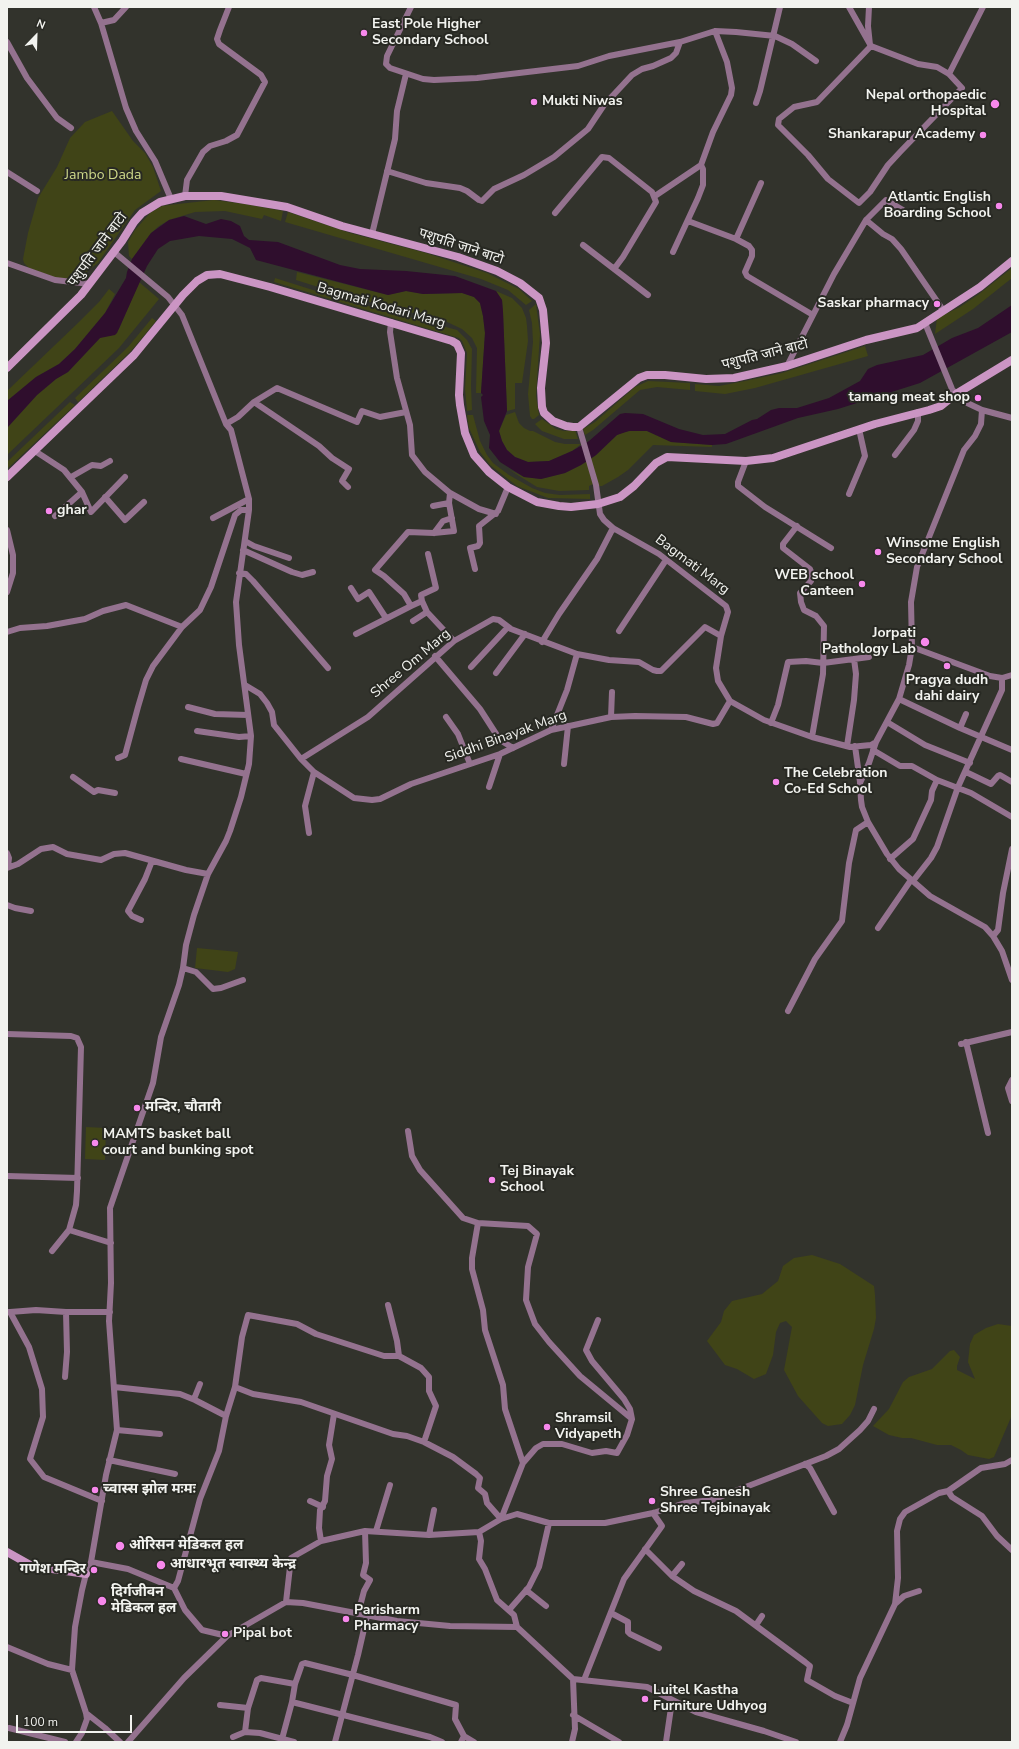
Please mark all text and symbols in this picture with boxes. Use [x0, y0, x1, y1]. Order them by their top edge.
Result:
north arrow [16, 16, 56, 56]
text: N [34, 16, 48, 33]
place label: East Pole Higher Secondary School [372, 17, 488, 50]
marker: East Pole Higher Secondary School [359, 28, 369, 38]
place label: Nepal orthopaedic Hospital [866, 88, 986, 120]
place label: Mukti Niwas [542, 94, 623, 110]
marker: Mukti Niwas [529, 97, 539, 107]
marker: Nepal orthopaedic Hospital [989, 98, 1001, 110]
place label: Shankarapur Academy [828, 127, 975, 143]
marker: Shankarapur Academy [978, 130, 988, 140]
park label: Jambo Dada [65, 168, 141, 184]
place label: Atlantic English Boarding School [884, 190, 991, 222]
marker: Atlantic English Boarding School [994, 201, 1004, 211]
street label: पशुपति जाने बाटो [65, 210, 131, 290]
street label: पशुपति जाने बाटो [416, 225, 506, 269]
street label: Bagmati Kodari Marg [315, 280, 447, 332]
place label: Saskar pharmacy [818, 296, 929, 312]
marker: Saskar pharmacy [932, 299, 942, 309]
street label: पशुपति जाने बाटो [720, 336, 810, 374]
place label: tamang meat shop [848, 390, 970, 406]
marker: tamang meat shop [973, 393, 983, 403]
place label: ghar [57, 503, 87, 519]
marker: ghar [44, 506, 54, 516]
street label: Bagmati Marg [652, 532, 732, 598]
place label: Winsome English Secondary School [886, 536, 1002, 568]
marker: Winsome English Secondary School [873, 547, 883, 557]
place label: WEB school Canteen [774, 568, 854, 600]
marker: WEB school Canteen [857, 579, 867, 589]
street label: Shree Om Marg [368, 626, 454, 702]
place label: Jorpati Pathology Lab [822, 626, 916, 658]
marker: Jorpati Pathology Lab [919, 636, 931, 648]
marker: Pragya dudh dahi dairy [942, 661, 952, 671]
place label: Pragya dudh dahi dairy [906, 673, 988, 706]
street label: Siddhi Binayak Marg [443, 707, 569, 767]
place label: The Celebration Co-Ed School [784, 766, 888, 798]
marker: The Celebration Co-Ed School [771, 777, 781, 787]
place label: मन्दिर, चौतारी [145, 1100, 221, 1116]
marker: मन्दिर, चौतारी [132, 1103, 142, 1113]
place label: MAMTS basket ball court and bunking spot [103, 1127, 253, 1160]
marker: MAMTS basket ball court and bunking spot [90, 1138, 100, 1148]
place label: Tej Binayak School [500, 1164, 574, 1196]
marker: Tej Binayak School [487, 1175, 497, 1185]
place label: Shramsil Vidyapeth [555, 1411, 621, 1444]
marker: Shramsil Vidyapeth [542, 1422, 552, 1432]
place label: च्वास्स झोल मःमः [103, 1482, 196, 1498]
marker: च्वास्स झोल मःमः [90, 1485, 100, 1495]
place label: Shree Ganesh Shree Tejbinayak [660, 1485, 770, 1518]
marker: Shree Ganesh Shree Tejbinayak [647, 1496, 657, 1506]
place label: ओरिसन मेडिकल हल [129, 1538, 243, 1554]
marker: ओरिसन मेडिकल हल [114, 1540, 126, 1552]
place label: आधारभूत स्वास्थ्य केन्द्र [170, 1557, 296, 1573]
marker: आधारभूत स्वास्थ्य केन्द्र [155, 1559, 167, 1571]
place label: गणेश मन्दिर [20, 1562, 86, 1578]
marker: गणेश मन्दिर [89, 1565, 99, 1575]
place label: दिर्गजीवन मेडिकल हल [111, 1585, 176, 1618]
marker: दिर्गजीवन मेडिकल हल [96, 1595, 108, 1607]
place label: Parisharm Pharmacy [354, 1603, 420, 1636]
marker: Parisharm Pharmacy [341, 1614, 351, 1624]
place label: Pipal bot [233, 1626, 292, 1642]
marker: Pipal bot [220, 1629, 230, 1639]
place label: Luitel Kastha Furniture Udhyog [653, 1683, 767, 1716]
marker: Luitel Kastha Furniture Udhyog [640, 1694, 650, 1704]
scale bar [18, 1707, 134, 1733]
text: 100 m [23, 1714, 58, 1730]

